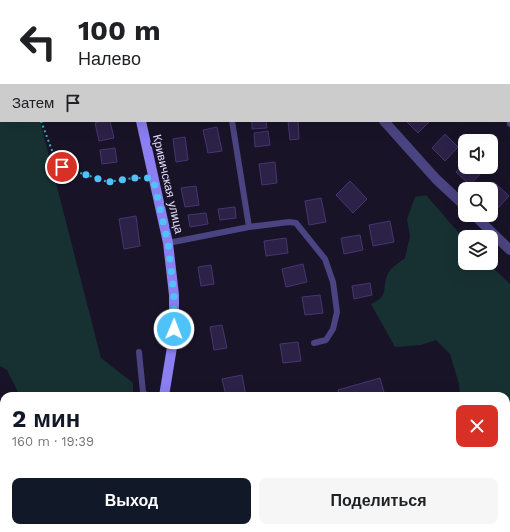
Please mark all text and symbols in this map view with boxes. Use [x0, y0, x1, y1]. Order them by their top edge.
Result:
text: 100 m [78, 14, 161, 47]
icon: left [12, 16, 64, 68]
text: Налево [78, 48, 141, 69]
icon: arrive [62, 92, 84, 114]
text: Затем [12, 94, 54, 112]
street label: Кривичская улица [150, 133, 186, 235]
map controls [458, 134, 498, 270]
button: sound [458, 134, 498, 174]
pin [45, 150, 79, 184]
icon: arrive [51, 156, 73, 178]
button: search [458, 182, 498, 222]
button: layers [458, 230, 498, 270]
position arrow [153, 308, 195, 350]
text: 2 мин [12, 405, 80, 433]
button: close [456, 405, 498, 447]
text: 160 m · 19:39 [12, 434, 94, 449]
button: Выход [12, 478, 251, 524]
button: Поделиться [259, 478, 498, 524]

